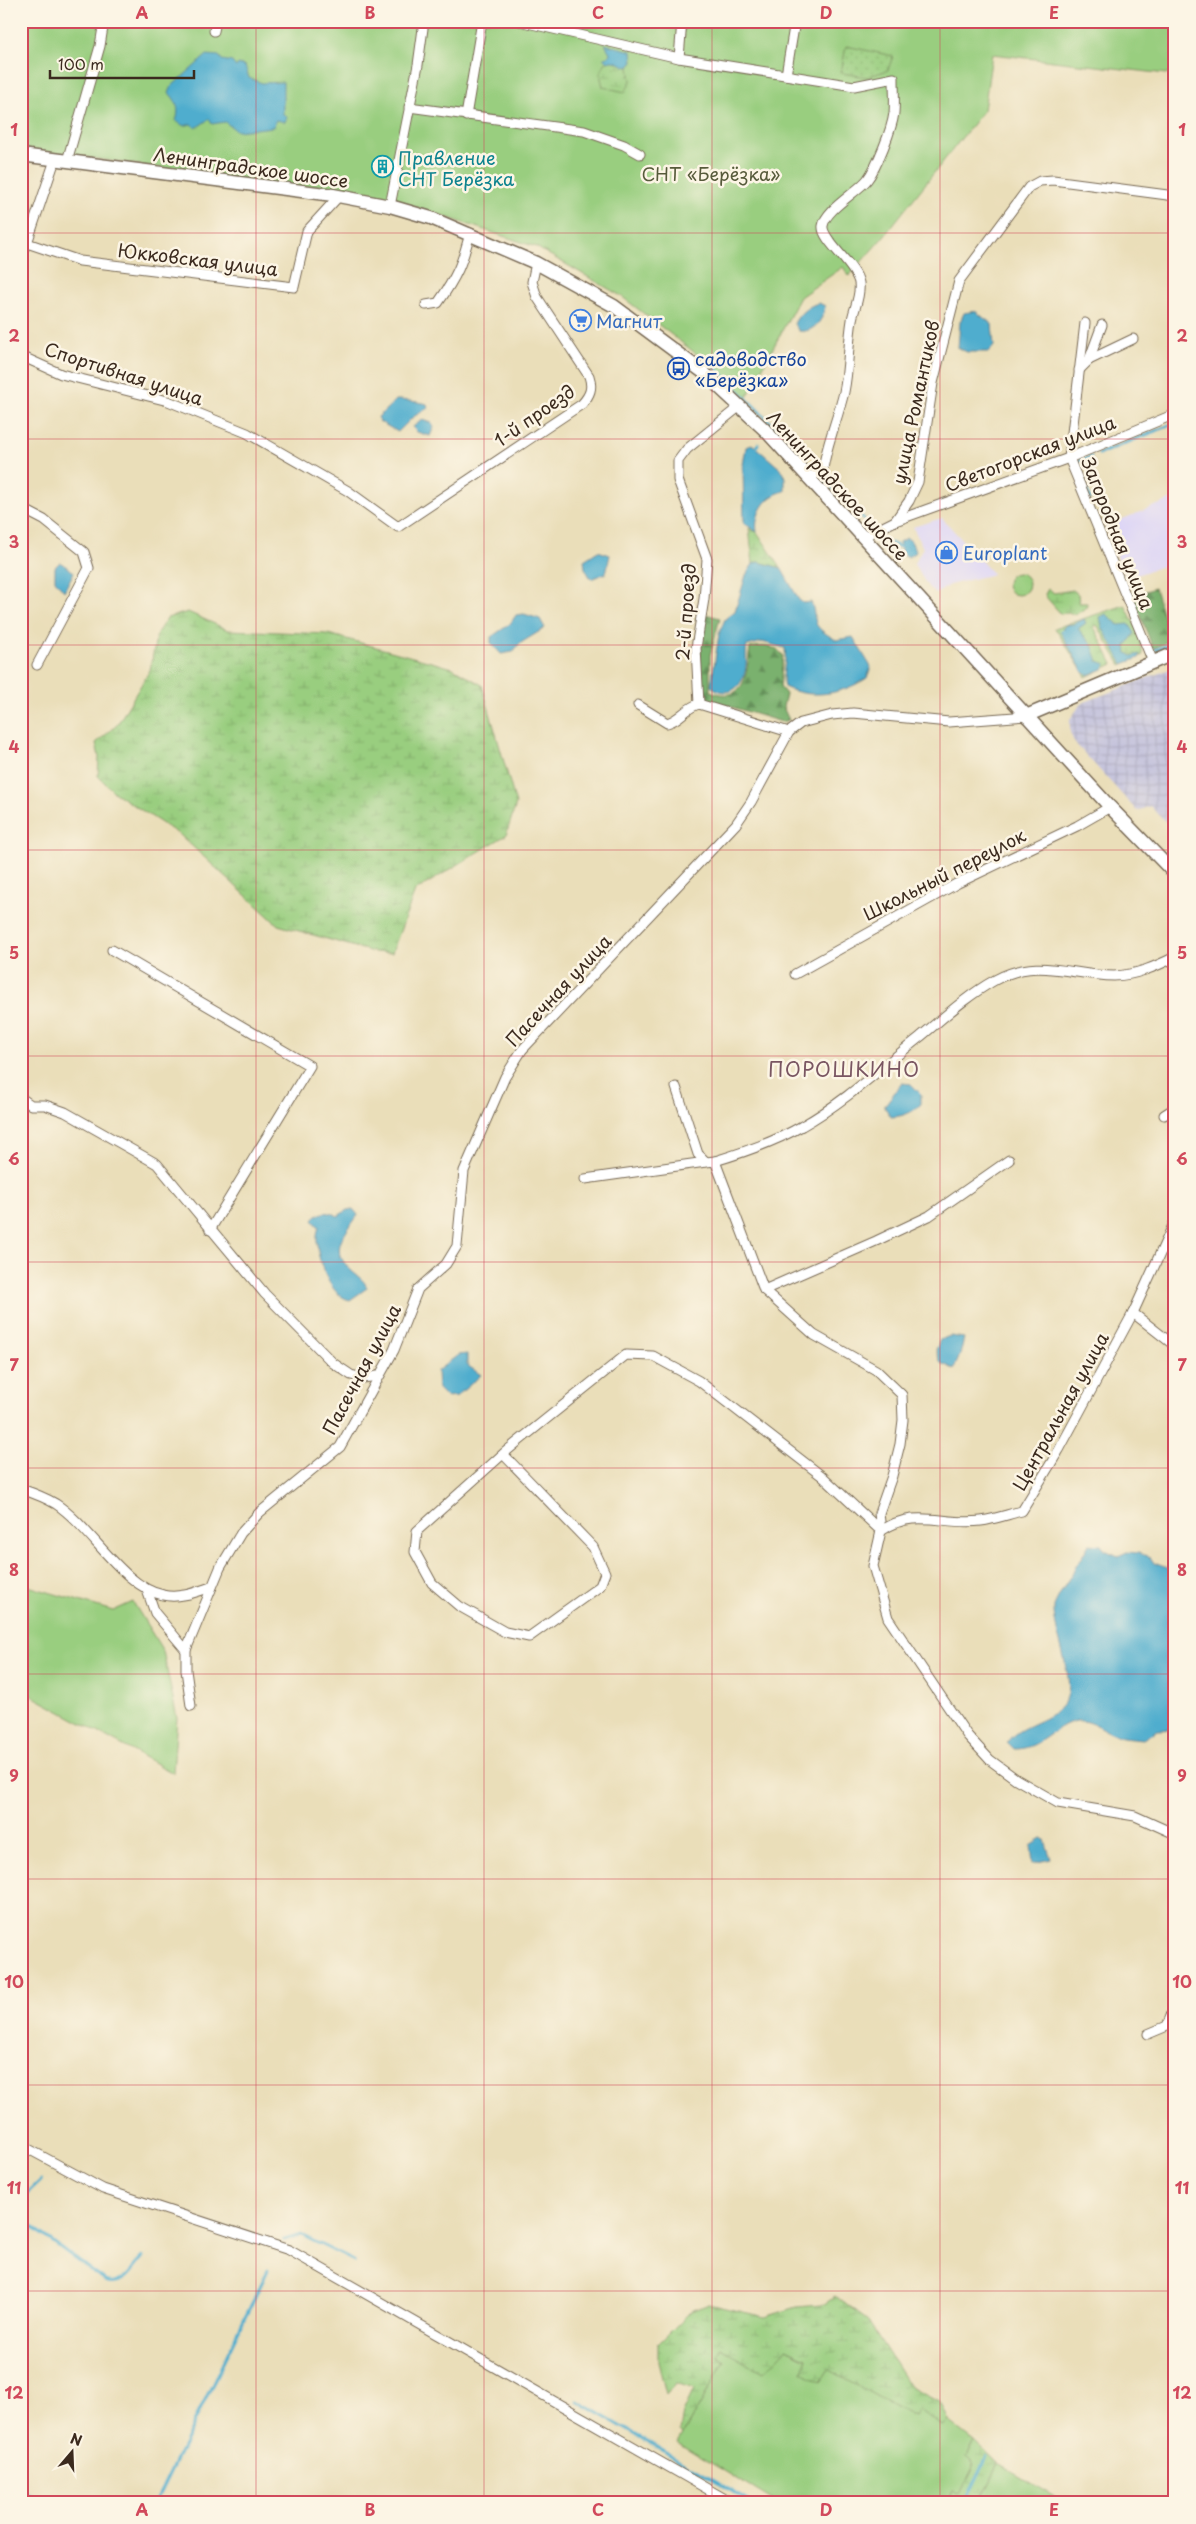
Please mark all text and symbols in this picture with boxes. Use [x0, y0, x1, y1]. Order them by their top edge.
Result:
text: A [136, 0, 149, 24]
text: B [365, 0, 376, 24]
text: C [592, 0, 604, 24]
text: D [820, 0, 832, 24]
text: E [1049, 0, 1059, 24]
scale bar [50, 48, 194, 80]
text: 100 m [58, 52, 104, 75]
text: 1 [10, 117, 18, 141]
text: 1 [1178, 117, 1186, 141]
street label: Ленинградское шоссе [152, 140, 350, 194]
place label: Правление СНТ Берёзка [398, 144, 515, 192]
building icon: Правление СНТ Берёзка [370, 155, 394, 179]
park label: СНТ «Берёзка» [642, 160, 780, 187]
street label: Юкковская улица [116, 236, 280, 282]
place label: Магнит [596, 307, 663, 334]
supermarket icon: Магнит [568, 308, 592, 332]
street label: улица Романтиков [884, 318, 946, 486]
text: 2 [8, 323, 20, 347]
text: 2 [1176, 323, 1188, 347]
street label: Спортивная улица [41, 335, 207, 412]
place label: садоводство «Берёзка» [695, 345, 807, 393]
bus stop icon: садоводство «Берёзка» [667, 356, 691, 380]
street label: 1-й проезд [488, 377, 580, 453]
street label: Ленинградское шоссе [761, 404, 915, 566]
street label: Светогорская улица [941, 408, 1120, 498]
street label: Загородная улица [1075, 453, 1161, 614]
text: 3 [9, 529, 19, 553]
text: 3 [1177, 529, 1187, 553]
place label: Europlant [963, 539, 1047, 566]
shop icon: Europlant [935, 540, 959, 564]
street label: 2-й проезд [668, 562, 702, 662]
text: 4 [9, 734, 20, 758]
text: 4 [1177, 734, 1188, 758]
street label: Школьный переулок [858, 821, 1030, 927]
street label: Пасечная улица [499, 927, 618, 1052]
text: 5 [9, 940, 19, 964]
text: 5 [1177, 940, 1187, 964]
district label: ПОРОШКИНО [768, 1054, 920, 1084]
text: 6 [8, 1146, 20, 1170]
text: 6 [1176, 1146, 1188, 1170]
street label: Пасечная улица [315, 1298, 407, 1439]
street label: Центральная улица [1005, 1326, 1115, 1495]
text: 7 [9, 1352, 19, 1376]
text: 7 [1177, 1352, 1187, 1376]
text: 8 [9, 1557, 19, 1581]
text: 8 [1177, 1557, 1187, 1581]
text: 9 [9, 1763, 19, 1787]
text: 9 [1177, 1763, 1187, 1787]
text: 10 [4, 1969, 24, 1993]
text: 10 [1172, 1969, 1192, 1993]
text: 11 [7, 2175, 21, 2199]
text: 11 [1175, 2175, 1189, 2199]
text: 12 [5, 2380, 23, 2404]
text: 12 [1173, 2380, 1191, 2404]
north arrow [48, 2426, 98, 2476]
text: N [68, 2428, 85, 2451]
text: A [136, 2497, 149, 2521]
text: B [365, 2497, 376, 2521]
text: C [592, 2497, 604, 2521]
text: D [820, 2497, 832, 2521]
text: E [1049, 2497, 1059, 2521]

